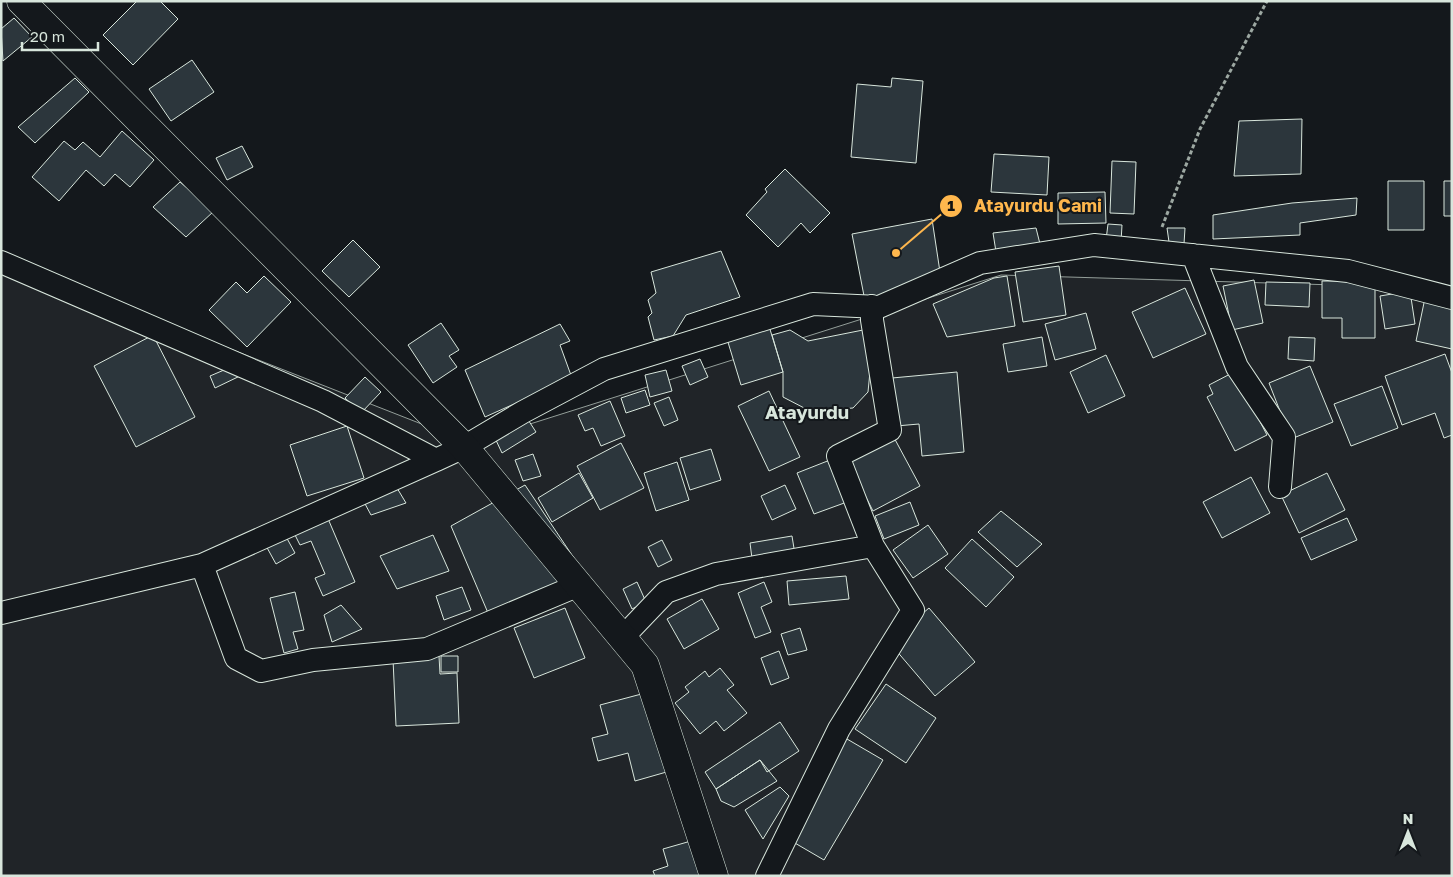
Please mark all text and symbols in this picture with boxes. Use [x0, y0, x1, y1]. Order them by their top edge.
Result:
scale bar [22, 20, 99, 52]
text: 20 m [30, 27, 65, 45]
callout: Atayurdu Cami [939, 189, 1112, 222]
text: Atayurdu Cami [974, 194, 1102, 216]
text: 1 [947, 196, 955, 214]
district label: Atayurdu [765, 400, 849, 423]
north arrow [1383, 807, 1433, 857]
text: N [1403, 810, 1413, 827]

